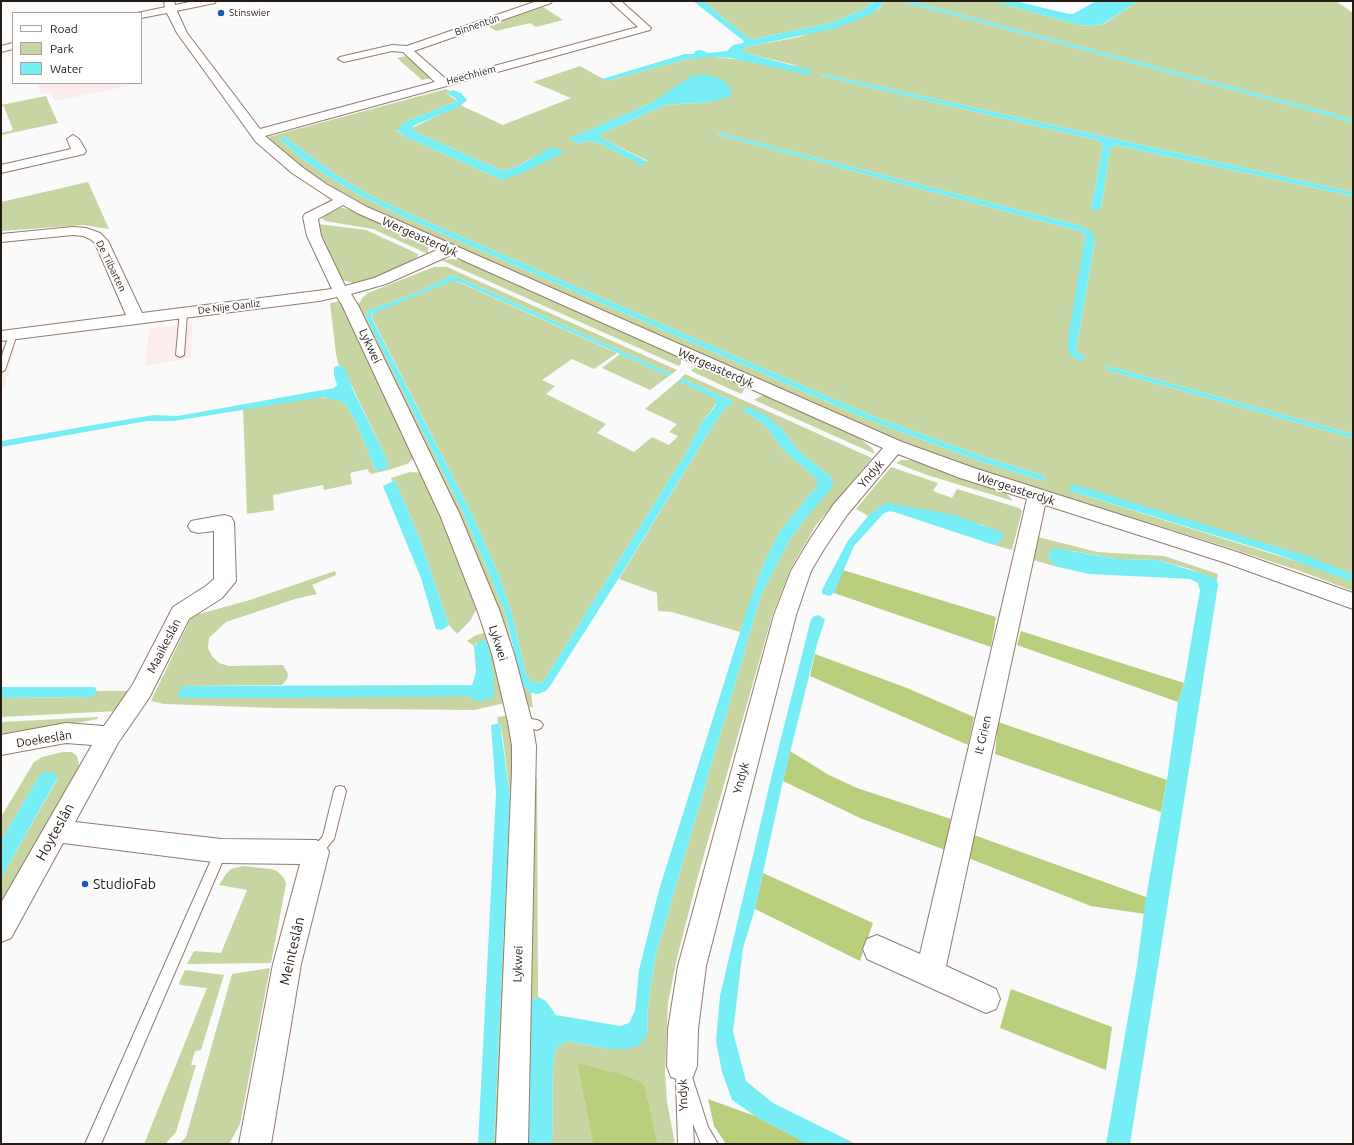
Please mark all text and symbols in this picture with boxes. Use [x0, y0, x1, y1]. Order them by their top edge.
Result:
place label: Stinswier [229, 7, 270, 19]
marker: Stinswier [216, 8, 226, 18]
legend [12, 12, 142, 84]
street label: Binnentún [453, 12, 501, 38]
text: Road [50, 22, 78, 35]
text: Park [50, 42, 74, 55]
text: Water [50, 62, 83, 75]
street label: Heechhiem [445, 63, 497, 87]
street label: Wergeasterdyk [380, 214, 460, 260]
street label: De Tilbarten [93, 238, 129, 294]
street label: De Nije Oanliz [197, 297, 261, 317]
street label: Lykwei [356, 326, 384, 366]
street label: Wergeasterdyk [676, 345, 756, 391]
street label: Yndyk [855, 457, 887, 491]
street label: Wergeasterdyk [975, 470, 1057, 508]
street label: Maaikeslân [144, 616, 184, 676]
street label: Lykwei [486, 623, 510, 663]
street label: It Grien [972, 714, 994, 756]
street label: Doekeslân [15, 728, 73, 750]
street label: Yndyk [730, 761, 752, 795]
street label: Hoyteslân [32, 800, 78, 864]
place label: StudioFab [93, 876, 156, 892]
marker: StudioFab [80, 879, 90, 889]
street label: Meinteslân [276, 915, 308, 987]
street label: Lykwei [510, 945, 526, 983]
street label: Yndyk [675, 1079, 691, 1111]

